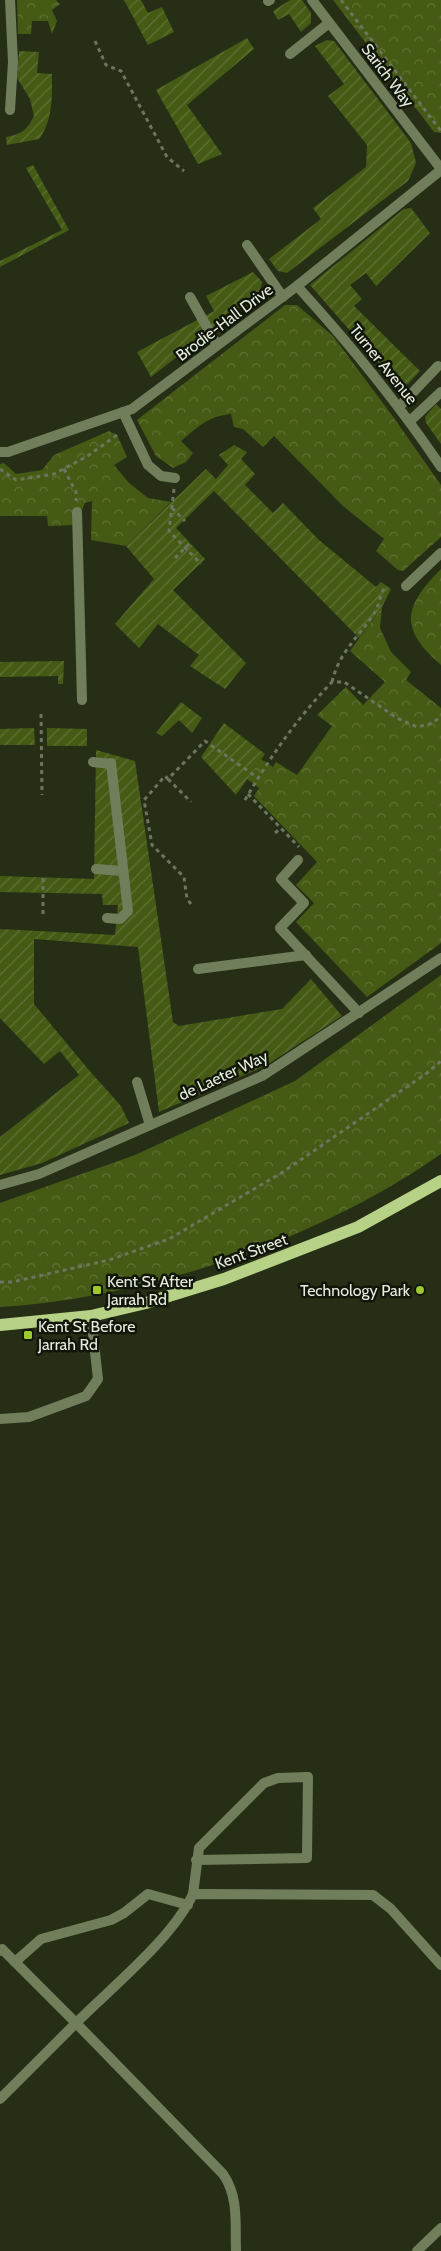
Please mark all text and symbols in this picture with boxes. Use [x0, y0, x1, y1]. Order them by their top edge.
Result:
street label: Sarich Way [357, 40, 418, 111]
street label: Brodie-Hall Drive [172, 280, 276, 365]
street label: Turner Avenue [346, 321, 422, 408]
street label: de Laeter Way [175, 1046, 271, 1104]
street label: Kent Street [212, 1229, 291, 1273]
place label: Kent St After Jarrah Rd [106, 1272, 194, 1309]
place label: Technology Park [300, 1281, 411, 1300]
marker: Kent St After Jarrah Rd [91, 1284, 103, 1296]
marker: Technology Park [414, 1284, 426, 1296]
place label: Kent St Before Jarrah Rd [37, 1317, 135, 1354]
marker: Kent St Before Jarrah Rd [22, 1329, 34, 1341]

